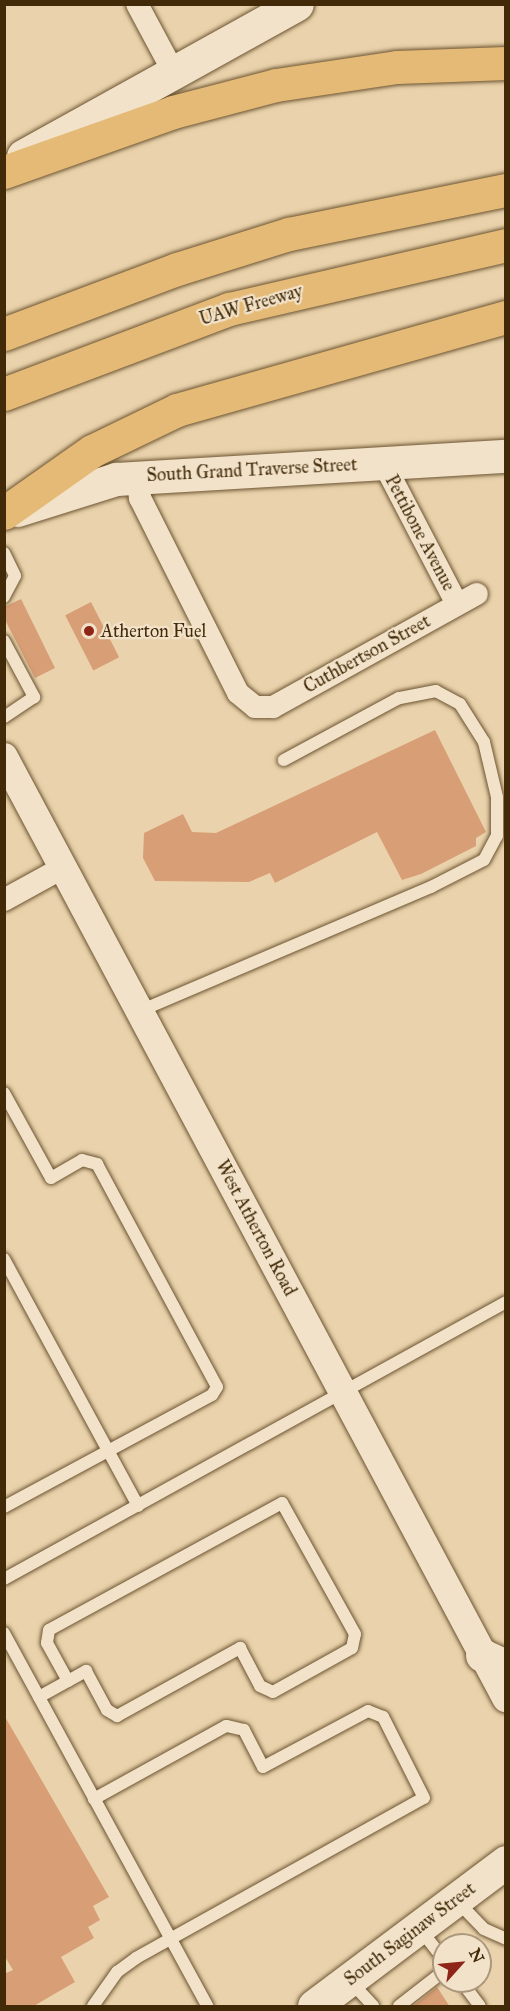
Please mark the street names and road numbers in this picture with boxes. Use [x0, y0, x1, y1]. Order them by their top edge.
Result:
street label: UAW Freeway [197, 280, 305, 330]
street label: South Grand Traverse Street [146, 454, 358, 486]
street label: Pettibone Avenue [380, 471, 460, 595]
street label: Cuthbertson Street [300, 610, 434, 698]
street label: West Atherton Road [211, 1156, 301, 1300]
street label: South Saginaw Street [340, 1878, 480, 1990]

